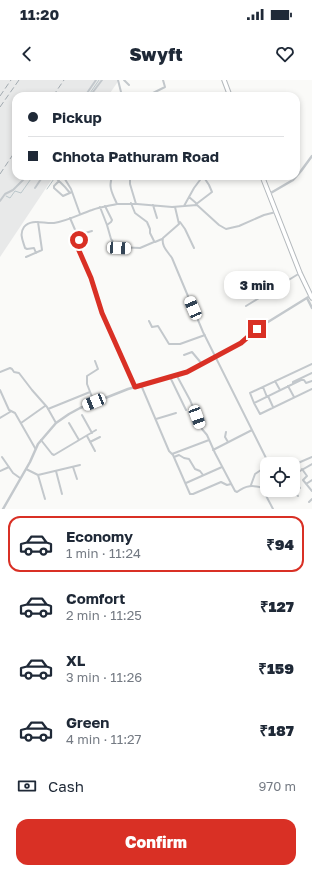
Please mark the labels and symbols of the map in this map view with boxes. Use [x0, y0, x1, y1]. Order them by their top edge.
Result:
route start [70, 231, 88, 249]
car [107, 241, 131, 255]
callout: 3 min [224, 271, 290, 299]
car [183, 295, 203, 321]
route end [248, 320, 266, 338]
car [81, 392, 107, 412]
car [187, 404, 207, 430]

